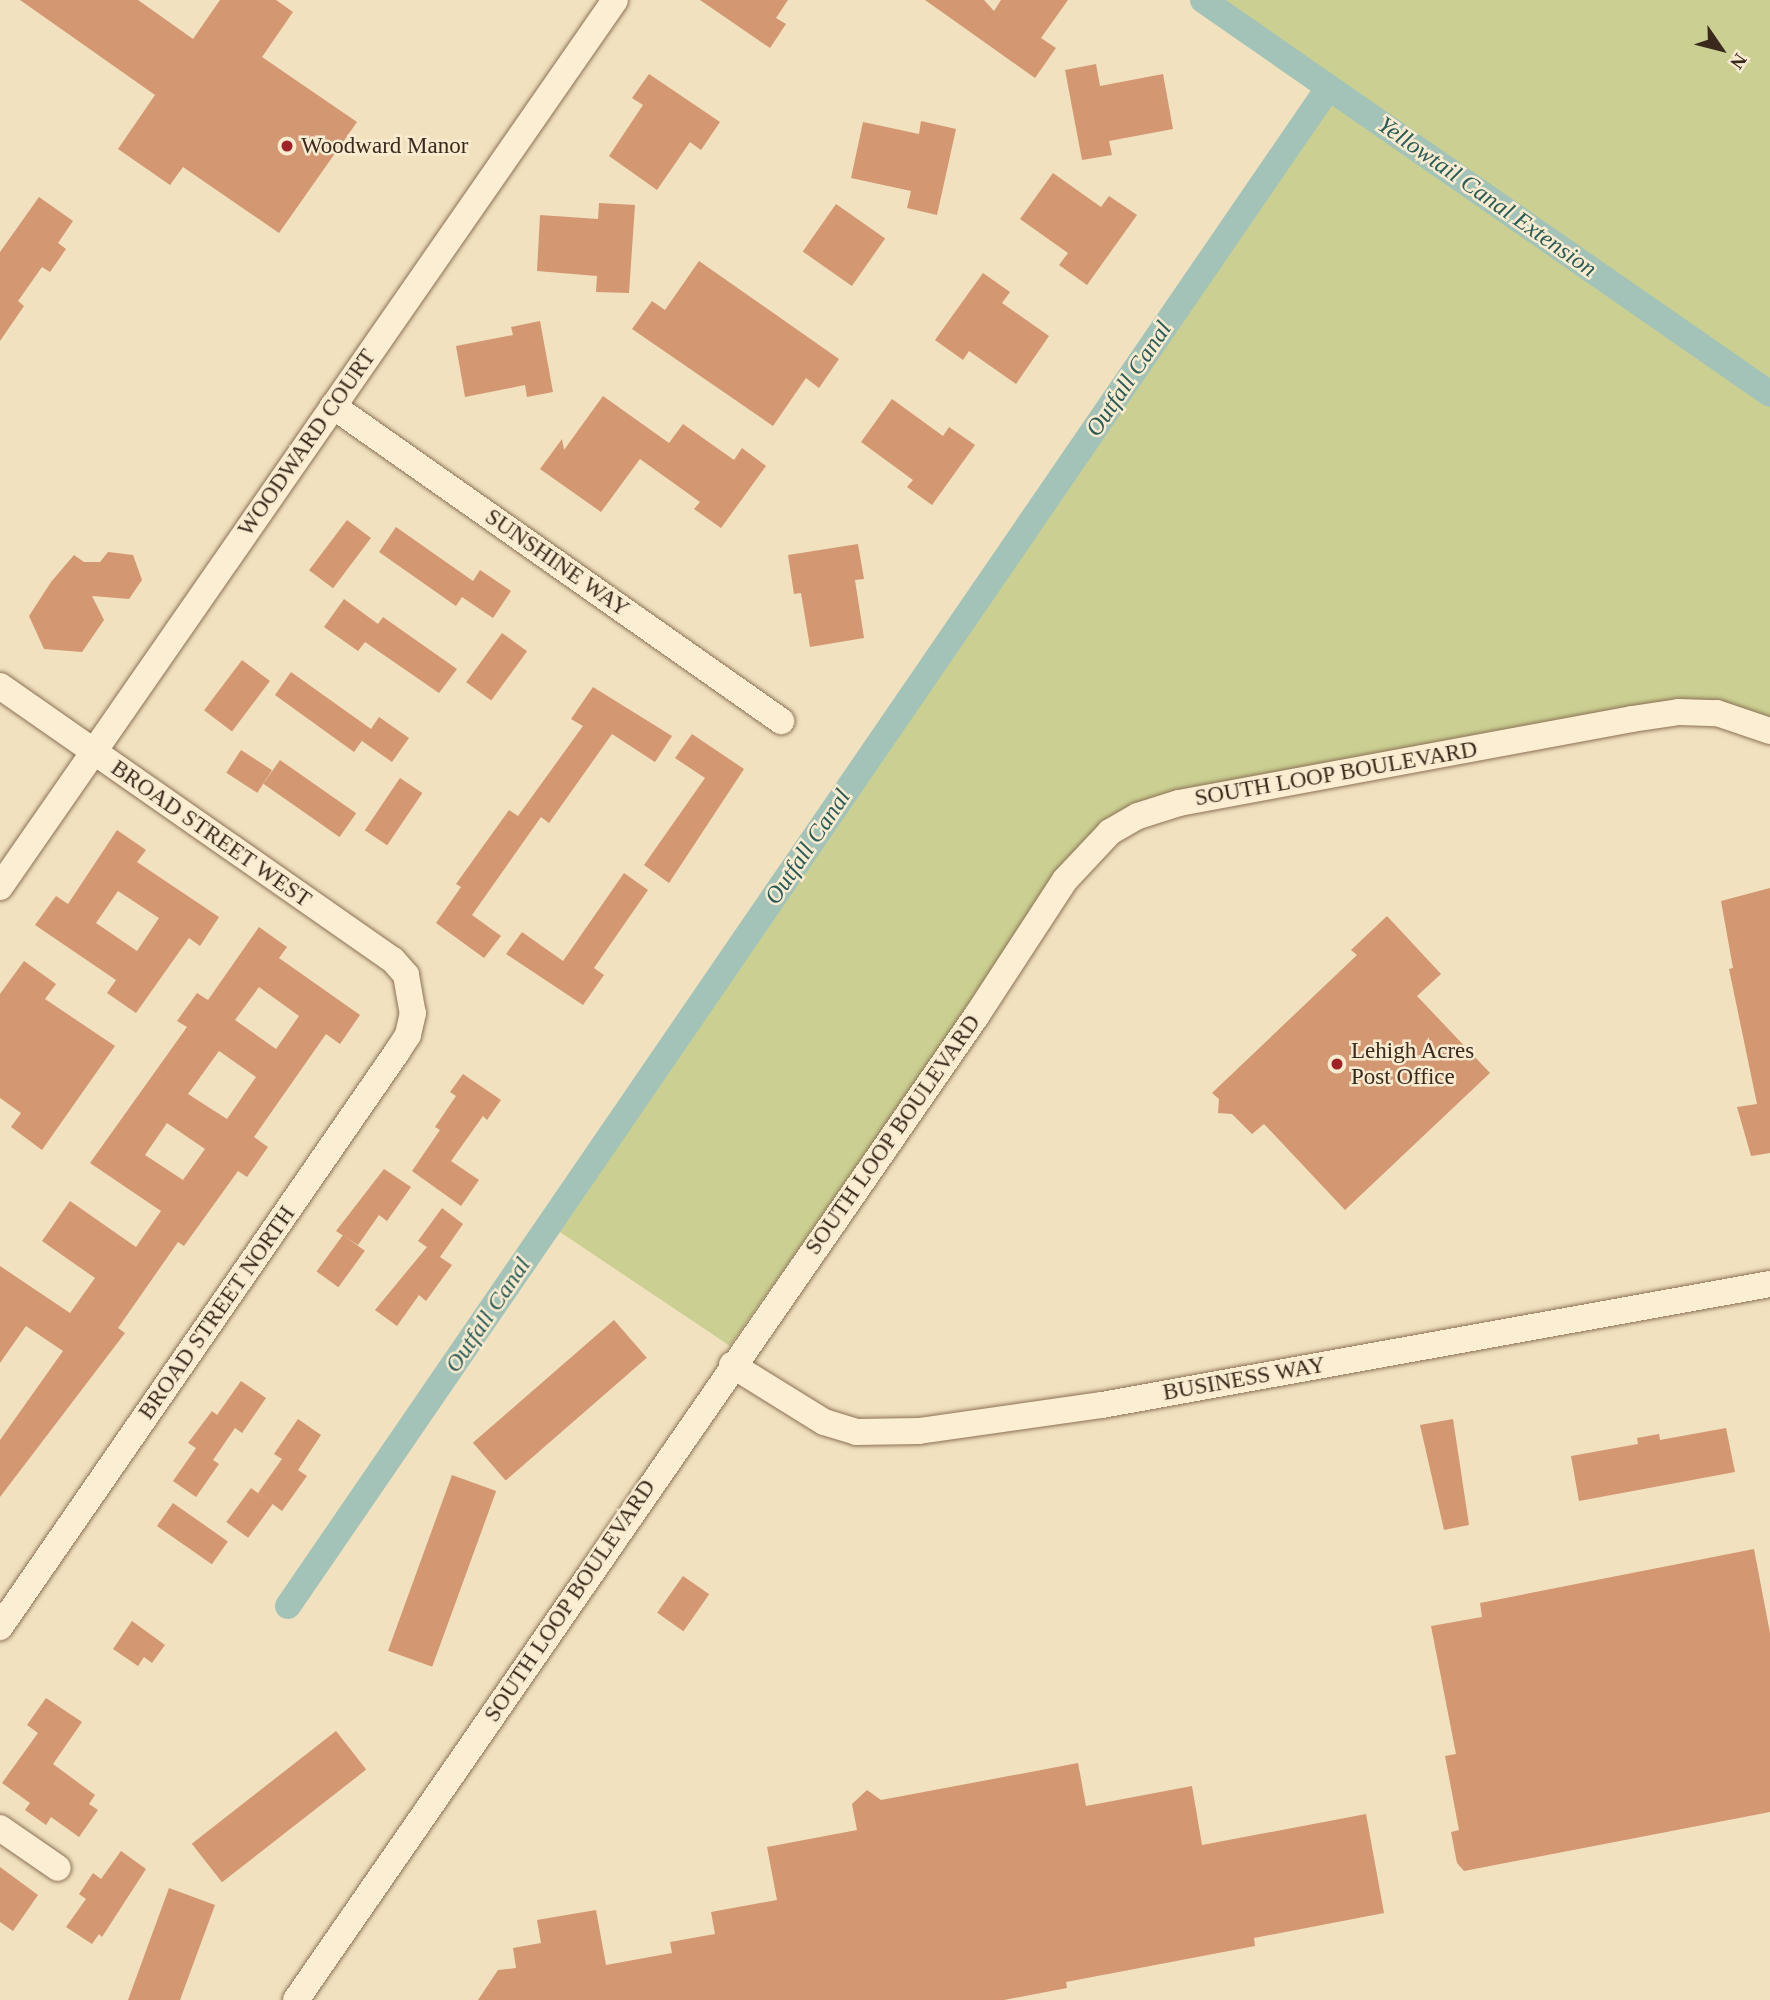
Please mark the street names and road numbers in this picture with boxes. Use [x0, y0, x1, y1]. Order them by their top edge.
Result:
street label: WOODWARD COURT [232, 344, 382, 542]
street label: SUNSHINE WAY [480, 503, 634, 623]
street label: SOUTH LOOP BOULEVARD [1192, 735, 1480, 813]
street label: BROAD STREET WEST [105, 754, 317, 914]
street label: SOUTH LOOP BOULEVARD [799, 1009, 987, 1261]
street label: BROAD STREET NORTH [133, 1201, 301, 1425]
street label: BUSINESS WAY [1161, 1351, 1327, 1407]
street label: SOUTH LOOP BOULEVARD [478, 1474, 662, 1728]

